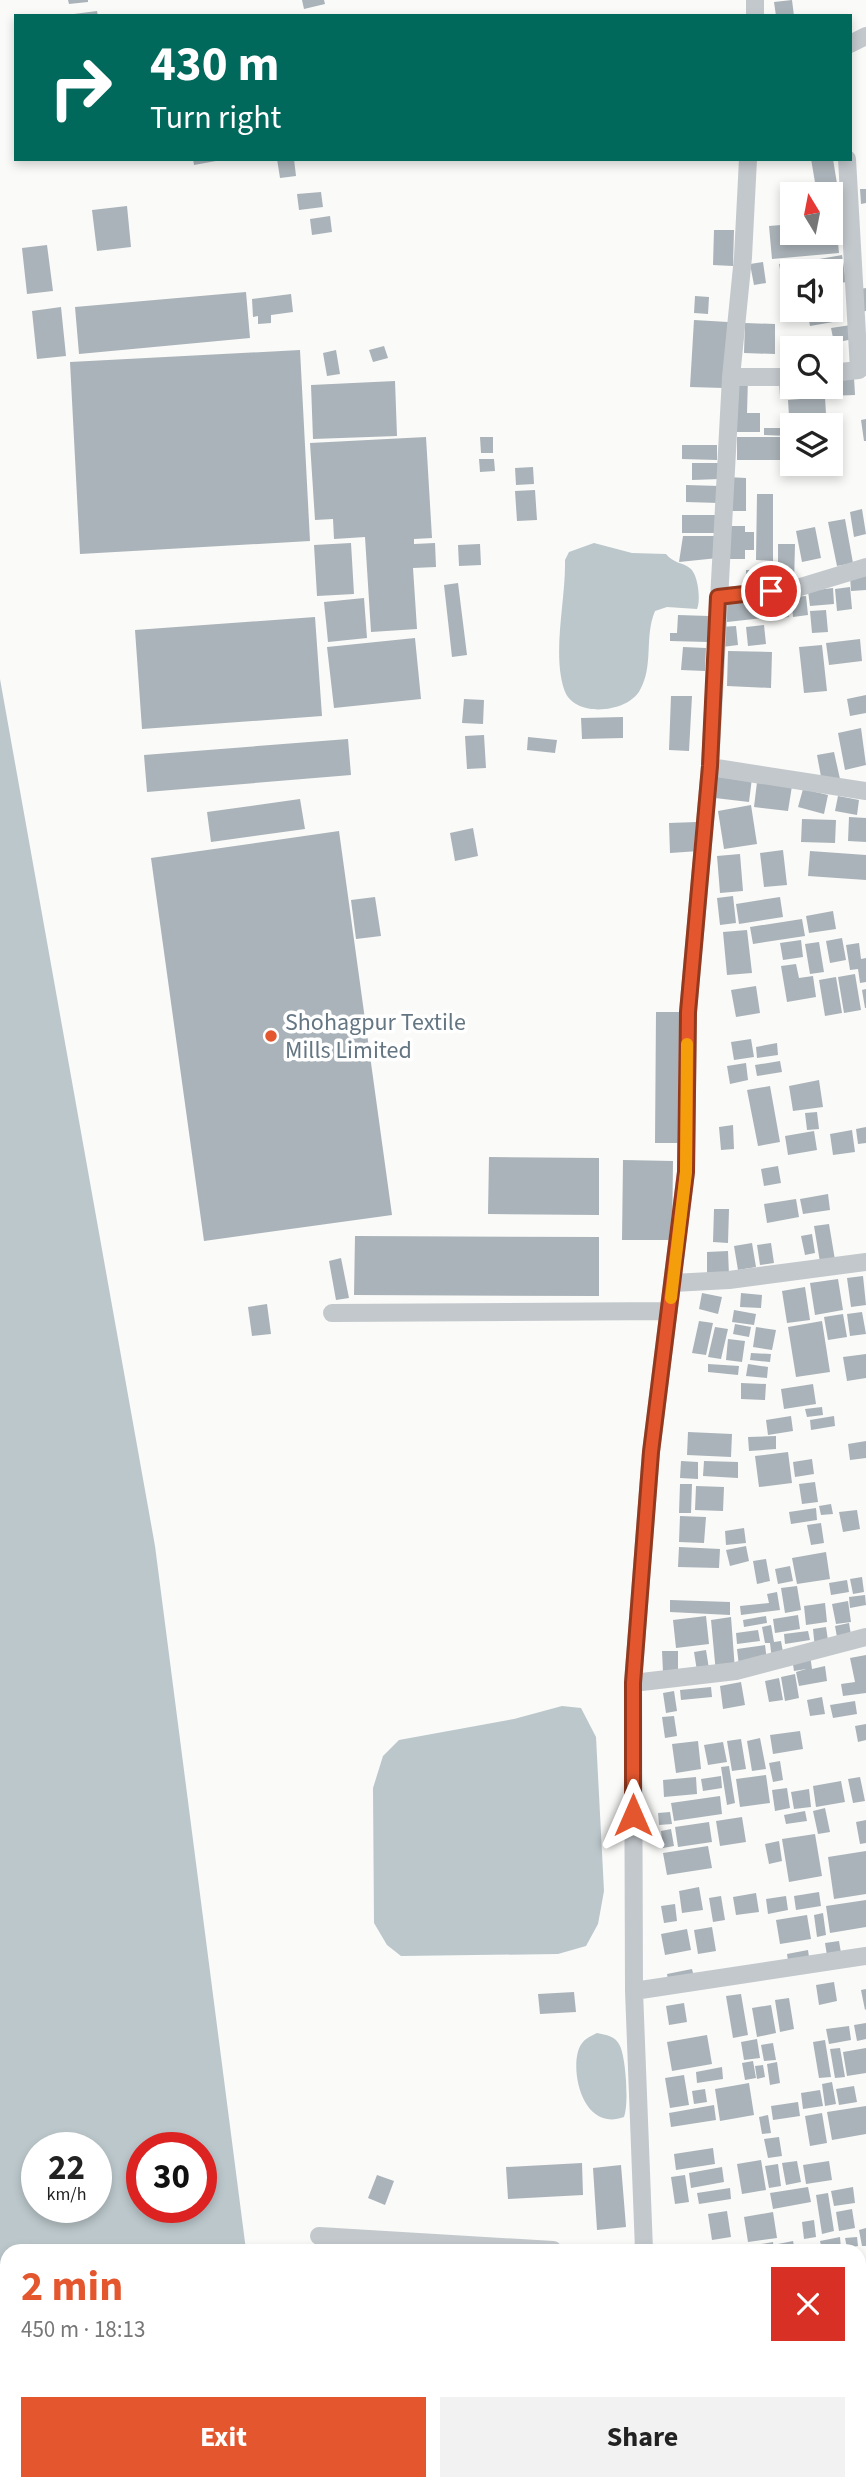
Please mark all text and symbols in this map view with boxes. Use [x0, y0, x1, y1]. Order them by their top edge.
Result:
text: 430 m [150, 30, 279, 100]
icon: right [35, 42, 126, 133]
text: Turn right [150, 95, 281, 141]
north arrow [780, 182, 844, 245]
map controls [780, 182, 843, 476]
button: sound [780, 259, 843, 322]
button: search [780, 336, 843, 399]
button: layers [780, 413, 843, 476]
pin [741, 561, 801, 621]
icon: arrive [752, 572, 790, 610]
place label: Shohagpur Textile Mills Limited [285, 1005, 466, 1068]
marker: Shohagpur Textile Mills Limited [263, 1028, 279, 1044]
position arrow [596, 1778, 670, 1852]
speed limit sign: 30 [126, 2132, 217, 2223]
text: 22 [48, 2143, 85, 2193]
text: km/h [47, 2182, 86, 2207]
text: 2 min [21, 2257, 123, 2317]
button: close [771, 2267, 845, 2341]
text: 450 m · 18:13 [21, 2313, 145, 2346]
button: Exit [21, 2397, 426, 2477]
button: Share [440, 2397, 845, 2477]

